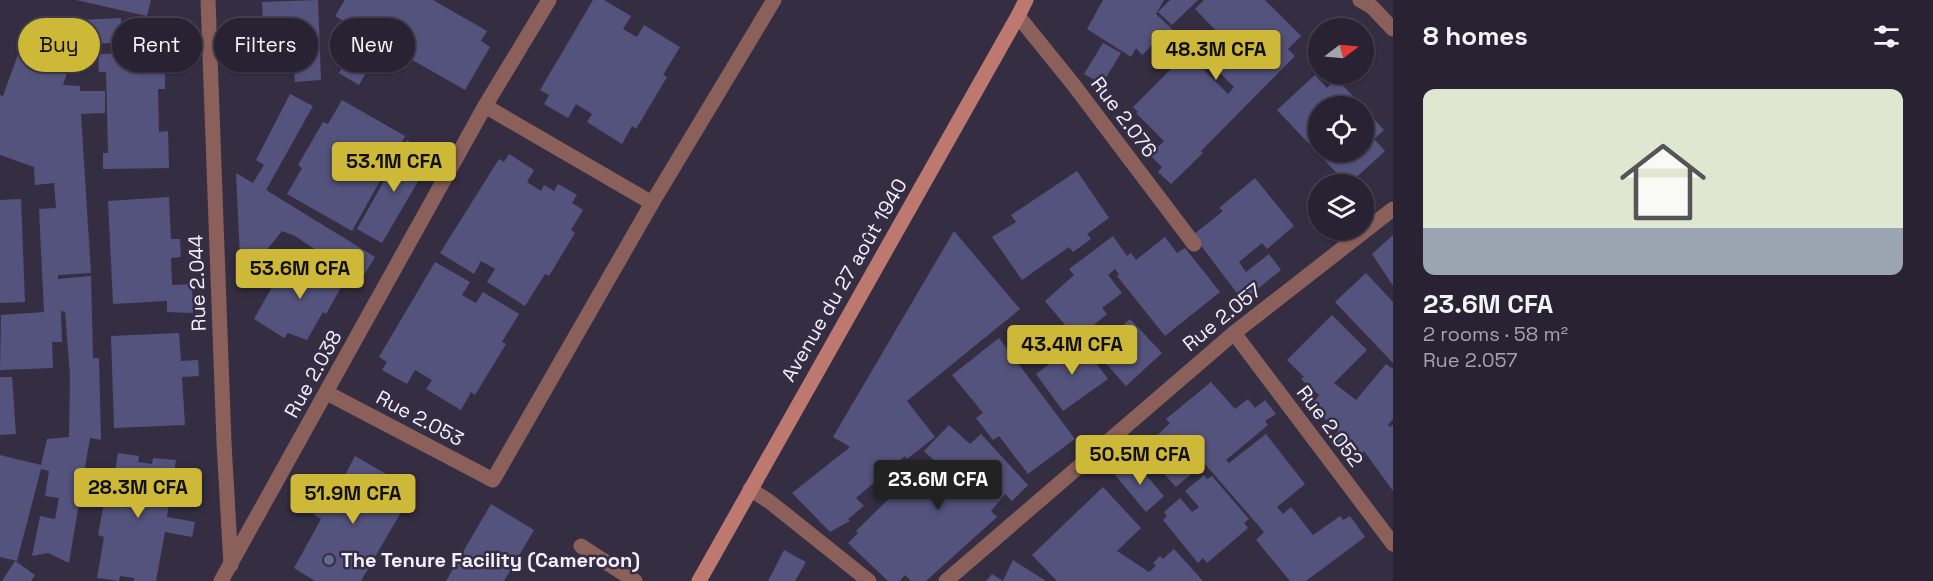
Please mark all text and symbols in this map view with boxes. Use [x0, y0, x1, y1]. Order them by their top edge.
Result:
chip: Buy [18, 18, 100, 72]
chip: Rent [112, 18, 202, 72]
chip: Filters [214, 18, 318, 72]
chip: New [330, 18, 415, 72]
north arrow [1308, 18, 1374, 84]
map controls [1308, 18, 1374, 240]
text: 8 homes [1423, 19, 1528, 53]
icon: filters [1870, 20, 1903, 53]
pin: 48.3M CFA [1147, 30, 1285, 81]
text: 48.3M CFA [1166, 36, 1266, 62]
street label: Rue 2.076 [1085, 71, 1163, 163]
button: locate [1308, 96, 1374, 162]
icon: home [1609, 128, 1717, 236]
pin: 53.1M CFA [325, 142, 463, 193]
text: 53.1M CFA [346, 148, 442, 174]
street label: Avenue du 27 août 1940 [775, 174, 913, 386]
button: layers [1308, 174, 1374, 240]
street label: Rue 2.044 [182, 234, 212, 332]
pin: 53.6M CFA [231, 249, 369, 300]
text: 53.6M CFA [250, 255, 350, 281]
street label: Rue 2.057 [1177, 277, 1267, 357]
text: 23.6M CFA [1423, 287, 1553, 321]
text: 2 rooms · 58 m² [1423, 321, 1568, 347]
pin: 43.4M CFA [1003, 325, 1141, 376]
street label: Rue 2.038 [278, 326, 348, 422]
text: 43.4M CFA [1021, 331, 1123, 357]
text: Rue 2.057 [1423, 347, 1518, 373]
street label: Rue 2.052 [1291, 380, 1369, 472]
street label: Rue 2.053 [372, 384, 468, 452]
pin: 50.5M CFA [1071, 435, 1209, 486]
text: 50.5M CFA [1090, 441, 1190, 467]
pin: 23.6M CFA [869, 460, 1007, 511]
text: 23.6M CFA [888, 466, 988, 492]
pin: 28.3M CFA [69, 468, 207, 519]
text: 28.3M CFA [88, 474, 188, 500]
pin: 51.9M CFA [284, 474, 422, 525]
text: 51.9M CFA [304, 480, 402, 506]
place label: The Tenure Facility (Cameroon) [341, 547, 640, 573]
marker: The Tenure Facility (Cameroon) [322, 553, 336, 567]

